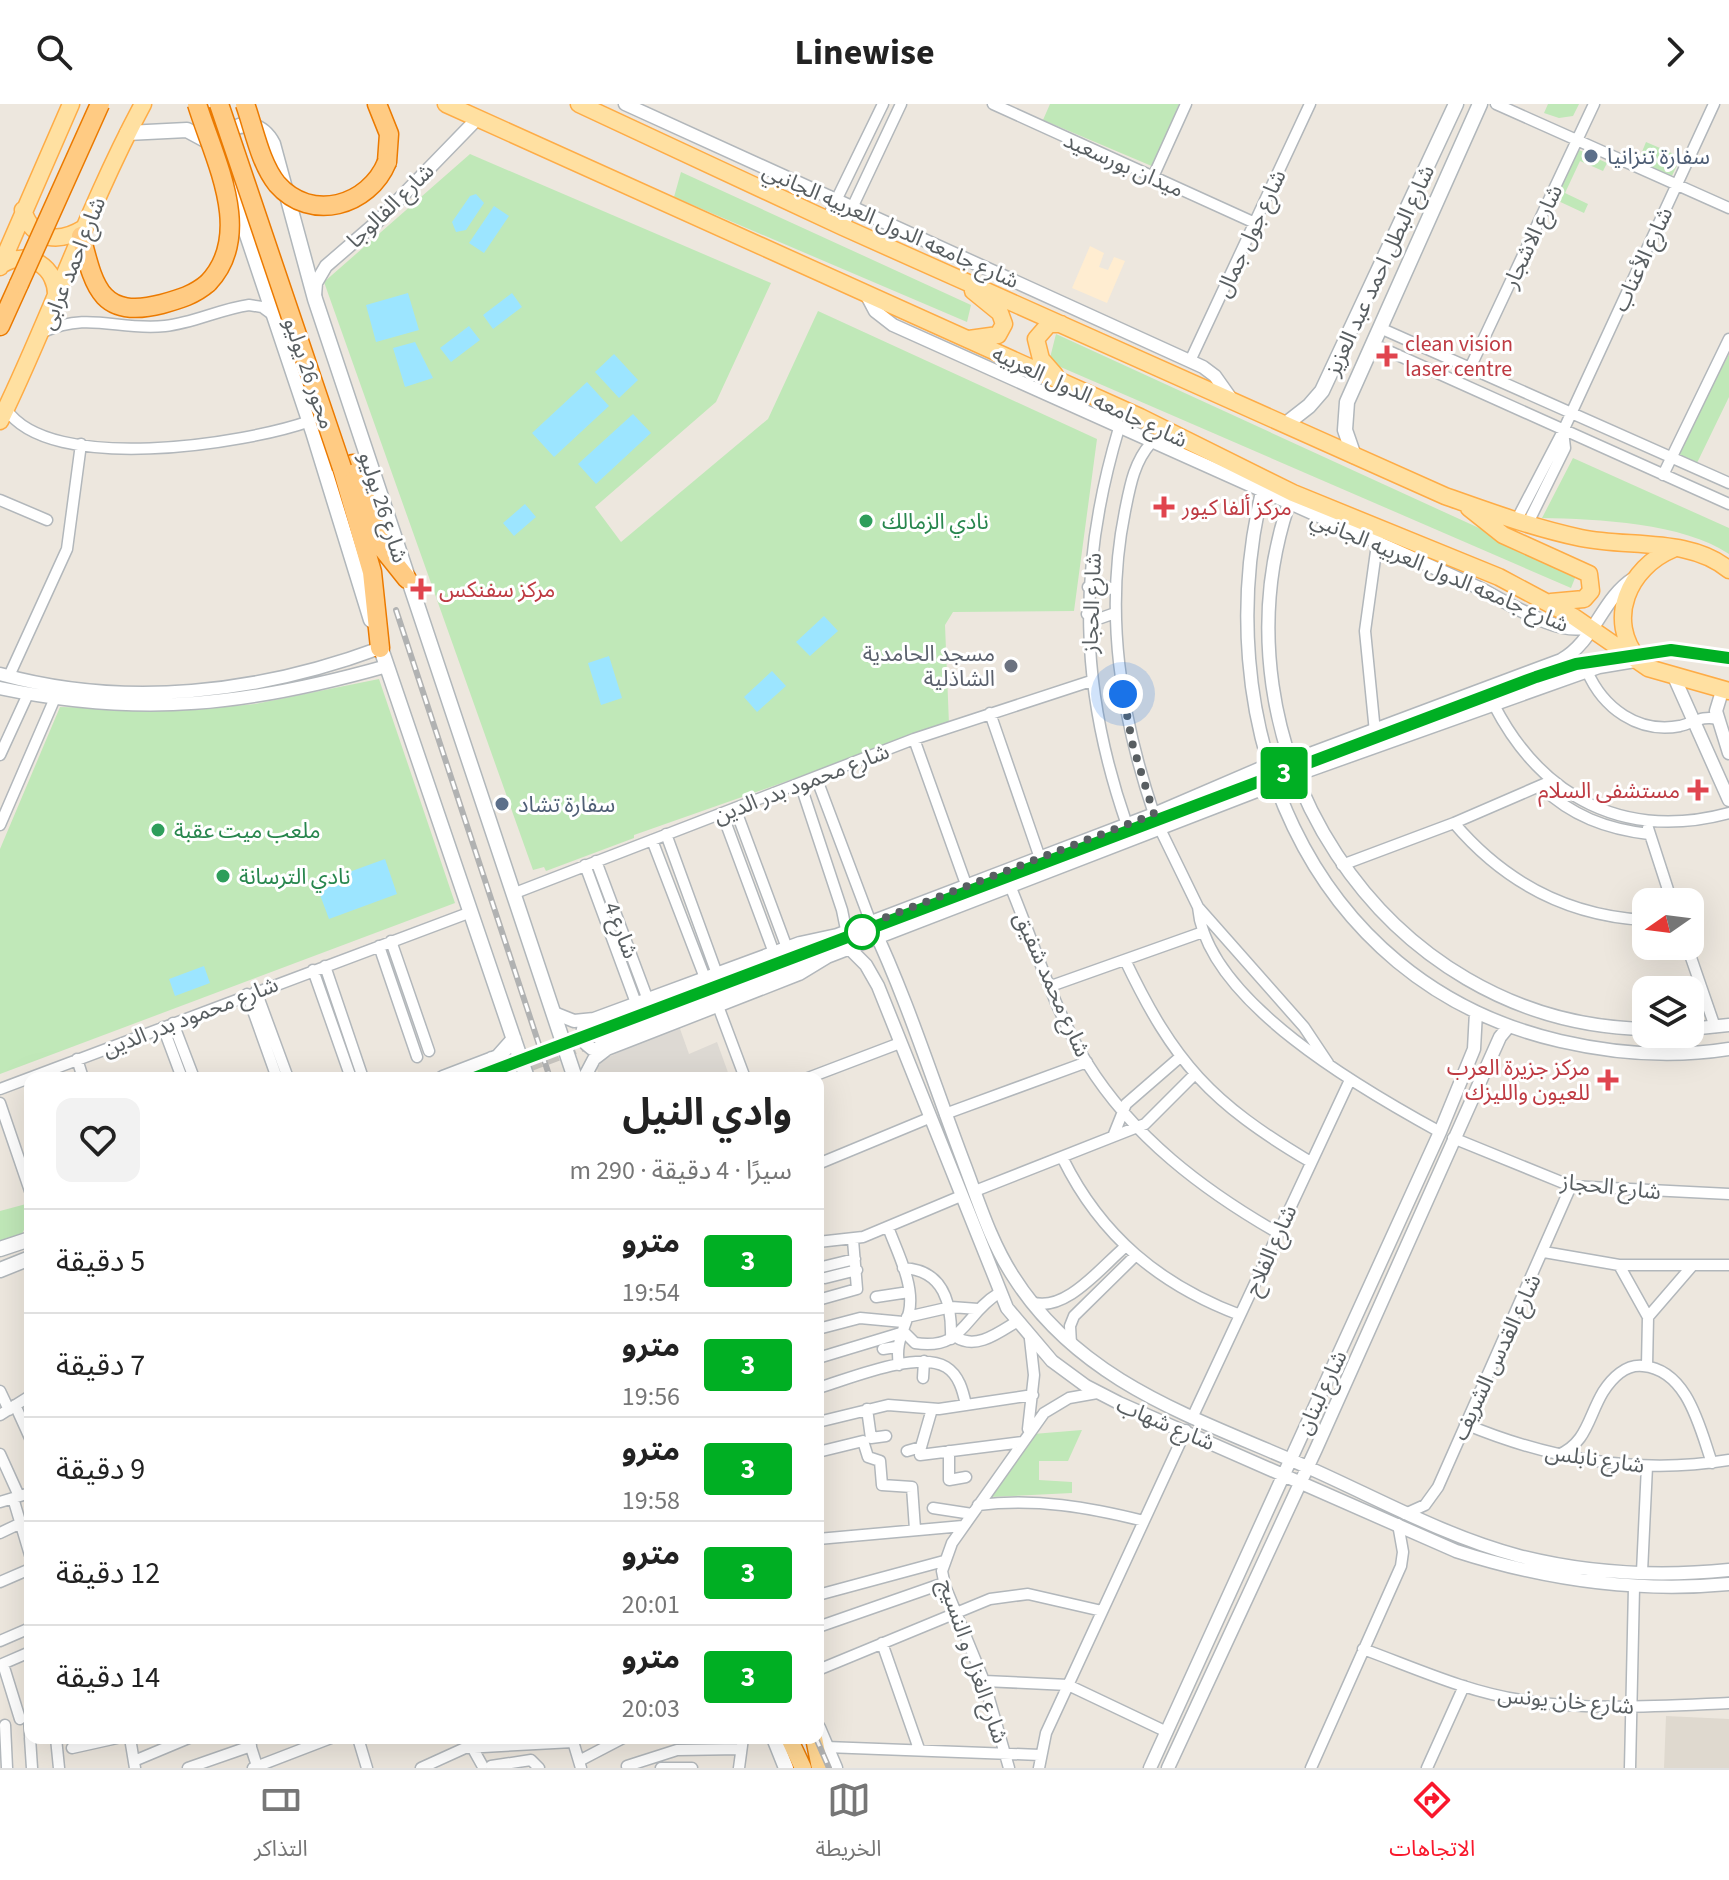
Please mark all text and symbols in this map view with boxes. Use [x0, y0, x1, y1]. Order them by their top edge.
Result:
text: Linewise [794, 27, 935, 78]
icon: search [32, 30, 76, 74]
icon: forward [1653, 30, 1697, 74]
street label: ميدان بورسعيد [1058, 124, 1189, 206]
place label: سفارة تنزانيا [1607, 141, 1710, 173]
marker: سفارة تنزانيا [1582, 147, 1600, 165]
street label: شارع جامعه الدول العربيه الجانبي [757, 155, 1024, 297]
street label: شارع الفالوجا [340, 156, 442, 256]
street label: شارع البطل احمد عبد العزيز [1317, 160, 1443, 382]
street label: شارع جول جمال [1207, 164, 1295, 303]
street label: شارع الاشجار [1495, 179, 1571, 294]
street label: شارع احمد عرابى [32, 192, 114, 335]
street label: شارع الأعناب [1605, 202, 1681, 317]
street label: محور 26 يوليو [275, 313, 343, 433]
place label: clean vision laser centre [1405, 328, 1513, 385]
street label: شارع جامعه الدول العربيه [987, 338, 1193, 456]
marker: clean vision laser centre [1376, 345, 1398, 367]
street label: شارع 26 يوليو [350, 448, 416, 567]
place label: مركز ألفا كيور [1181, 492, 1292, 524]
marker: مركز ألفا كيور [1153, 496, 1175, 518]
street label: شارع جامعه الدول العربيه الجانبي [1306, 503, 1574, 641]
place label: نادي الزمالك [882, 506, 989, 538]
marker: نادي الزمالك [857, 512, 875, 530]
street label: شارع الحجاز [1074, 552, 1110, 655]
place label: مركز سفنكس [439, 574, 555, 606]
marker: مركز سفنكس [410, 578, 432, 600]
place label: مسجد الحامدية الشاذلية [863, 638, 995, 695]
marker: مسجد الحامدية الشاذلية [1002, 657, 1020, 675]
your location [1103, 674, 1143, 714]
street label: شارع محمود بدر الدين [709, 736, 894, 832]
line badge: 3 [1258, 747, 1310, 799]
text: 3 [1277, 753, 1291, 793]
place label: مستشفى السلام [1538, 775, 1680, 807]
marker: مستشفى السلام [1687, 779, 1709, 801]
place label: سفارة تشاد [518, 789, 615, 821]
marker: سفارة تشاد [493, 795, 511, 813]
place label: ملعب ميت عقبة [174, 815, 320, 847]
marker: ملعب ميت عقبة [149, 821, 167, 839]
place label: نادي الترسانة [239, 861, 350, 893]
marker: نادي الترسانة [214, 867, 232, 885]
north arrow [1632, 888, 1704, 960]
map controls [1632, 888, 1704, 1048]
street label: شارع 4 [596, 897, 646, 963]
street label: شارع محمد شفيق [1006, 907, 1098, 1062]
unlabelled marker [845, 915, 879, 949]
street label: شارع محمود بدر الدين [98, 969, 283, 1065]
button: layers [1632, 976, 1704, 1048]
place label: مركز جزيرة العرب للعيون والليزك [1447, 1052, 1590, 1109]
marker: مركز جزيرة العرب للعيون والليزك [1597, 1069, 1619, 1091]
text: وادي النيل [622, 1086, 792, 1140]
button: heart [56, 1098, 140, 1182]
text: سيرًا · 4 دقيقة · 290 m [569, 1152, 792, 1189]
street label: شارع الحجاز [1558, 1166, 1663, 1208]
street label: شارع الفلاح [1237, 1200, 1305, 1301]
text: مترو [622, 1221, 680, 1264]
text: 5 دقيقة [56, 1240, 145, 1283]
text: 3 [741, 1241, 755, 1281]
street label: شارع القدس الشريف [1444, 1269, 1550, 1446]
text: 19:54 [622, 1274, 680, 1311]
text: مترو [622, 1325, 680, 1368]
text: 7 دقيقة [56, 1344, 145, 1387]
text: 3 [741, 1345, 755, 1385]
street label: شارع لبنان [1288, 1345, 1355, 1440]
text: 19:56 [622, 1378, 680, 1415]
street label: شارع شهاب [1112, 1389, 1220, 1459]
text: مترو [622, 1429, 680, 1472]
street label: شارع نابلس [1543, 1436, 1647, 1482]
text: 9 دقيقة [56, 1448, 145, 1491]
text: 3 [741, 1449, 755, 1489]
text: 19:58 [622, 1482, 680, 1519]
text: مترو [622, 1533, 680, 1576]
text: 12 دقيقة [56, 1552, 160, 1595]
text: 3 [741, 1553, 755, 1593]
street label: شارع الغزل و النسيج [930, 1575, 1016, 1748]
text: 20:01 [622, 1586, 680, 1623]
text: مترو [622, 1637, 680, 1680]
text: 14 دقيقة [56, 1656, 160, 1699]
text: 3 [741, 1657, 755, 1697]
street label: شارع خان يونس [1496, 1679, 1636, 1723]
text: 20:03 [622, 1690, 680, 1727]
tab: التذاكر [254, 1778, 308, 1872]
tab: الخريطة [816, 1778, 881, 1872]
tab: الاتجاهات [1389, 1778, 1475, 1872]

